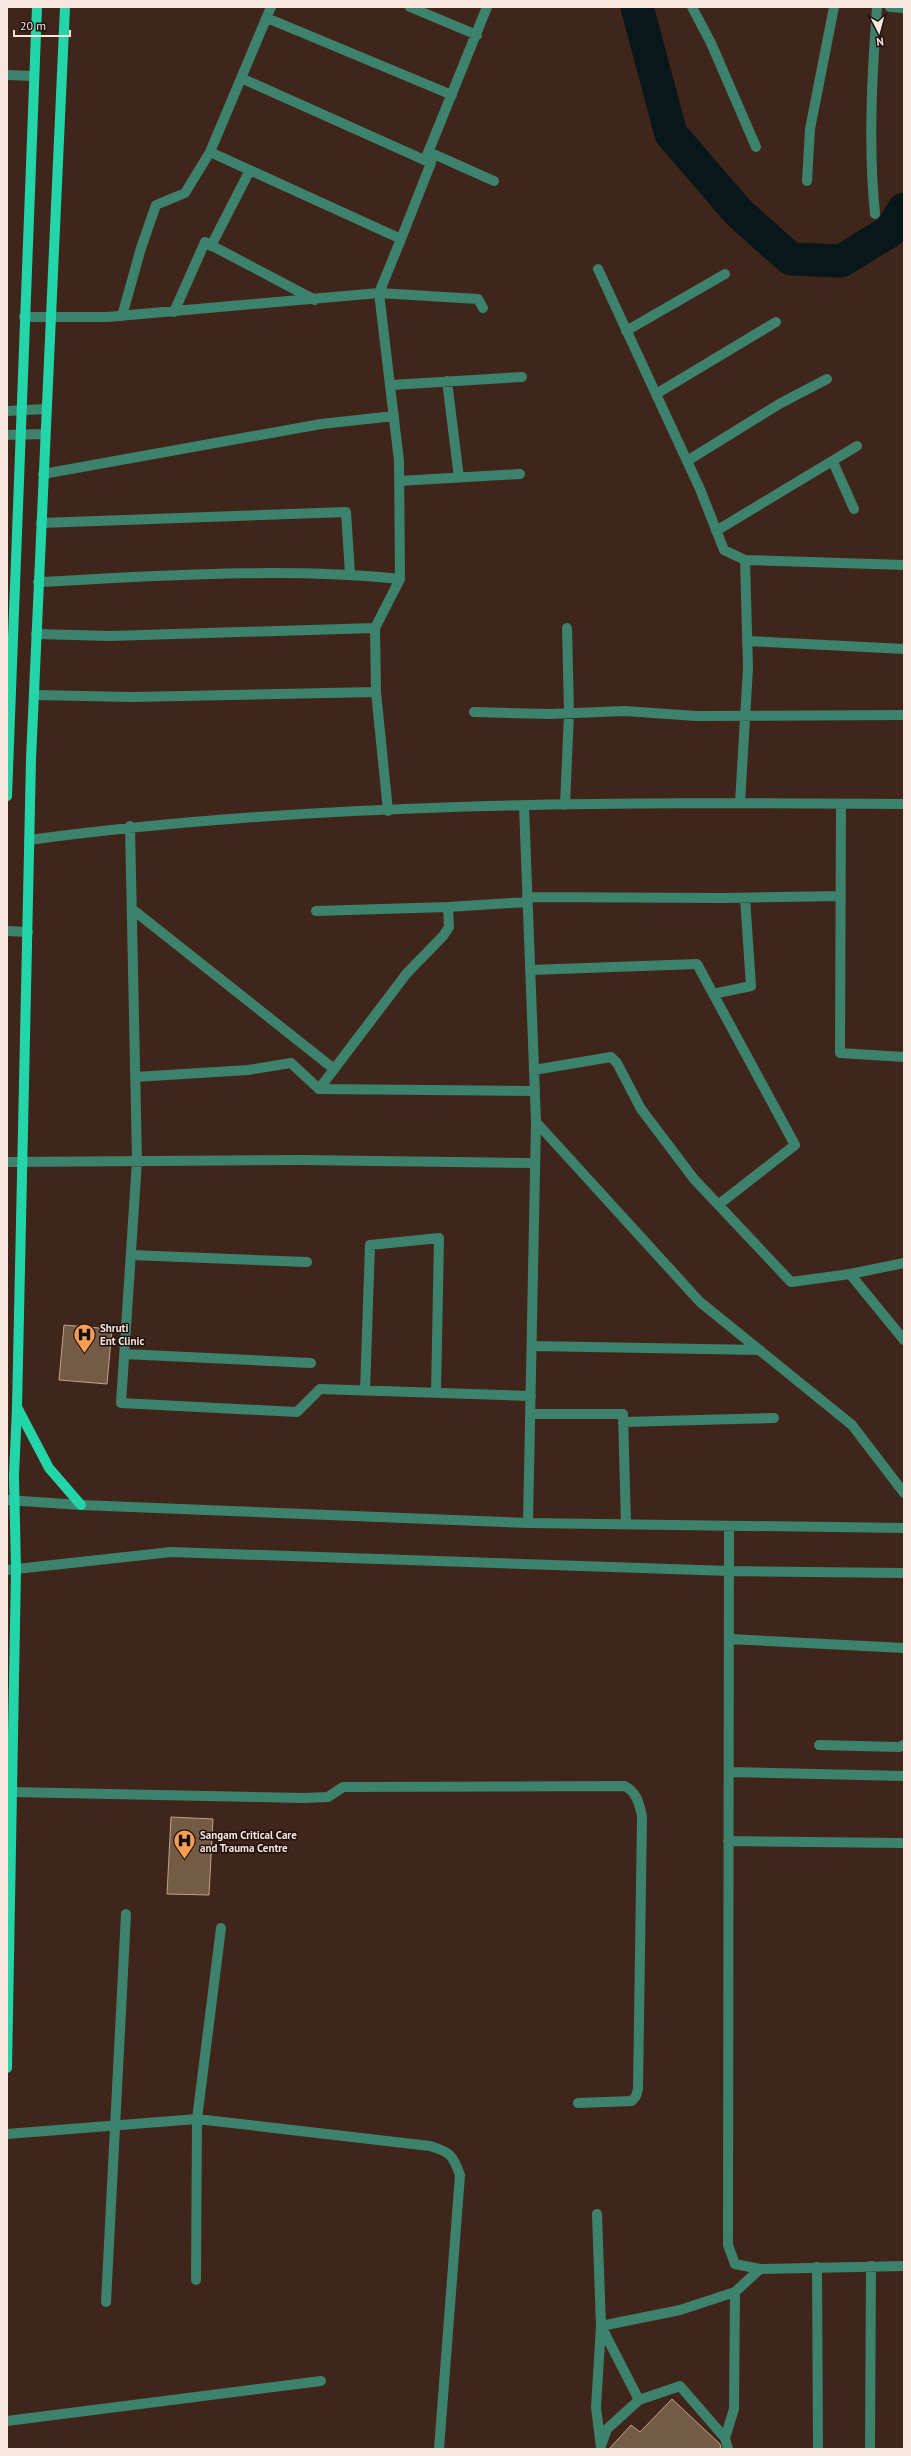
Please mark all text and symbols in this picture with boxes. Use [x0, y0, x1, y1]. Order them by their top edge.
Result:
scale bar [14, 12, 70, 38]
north arrow [859, 12, 899, 52]
text: 20 m [20, 18, 46, 33]
text: N [876, 35, 884, 49]
hospital icon: Shruti Ent Clinic [71, 1321, 97, 1354]
place label: Shruti Ent Clinic [100, 1321, 145, 1348]
hospital icon: Sangam Critical Care and Trauma Centre [171, 1828, 197, 1861]
place label: Sangam Critical Care and Trauma Centre [200, 1828, 297, 1855]

